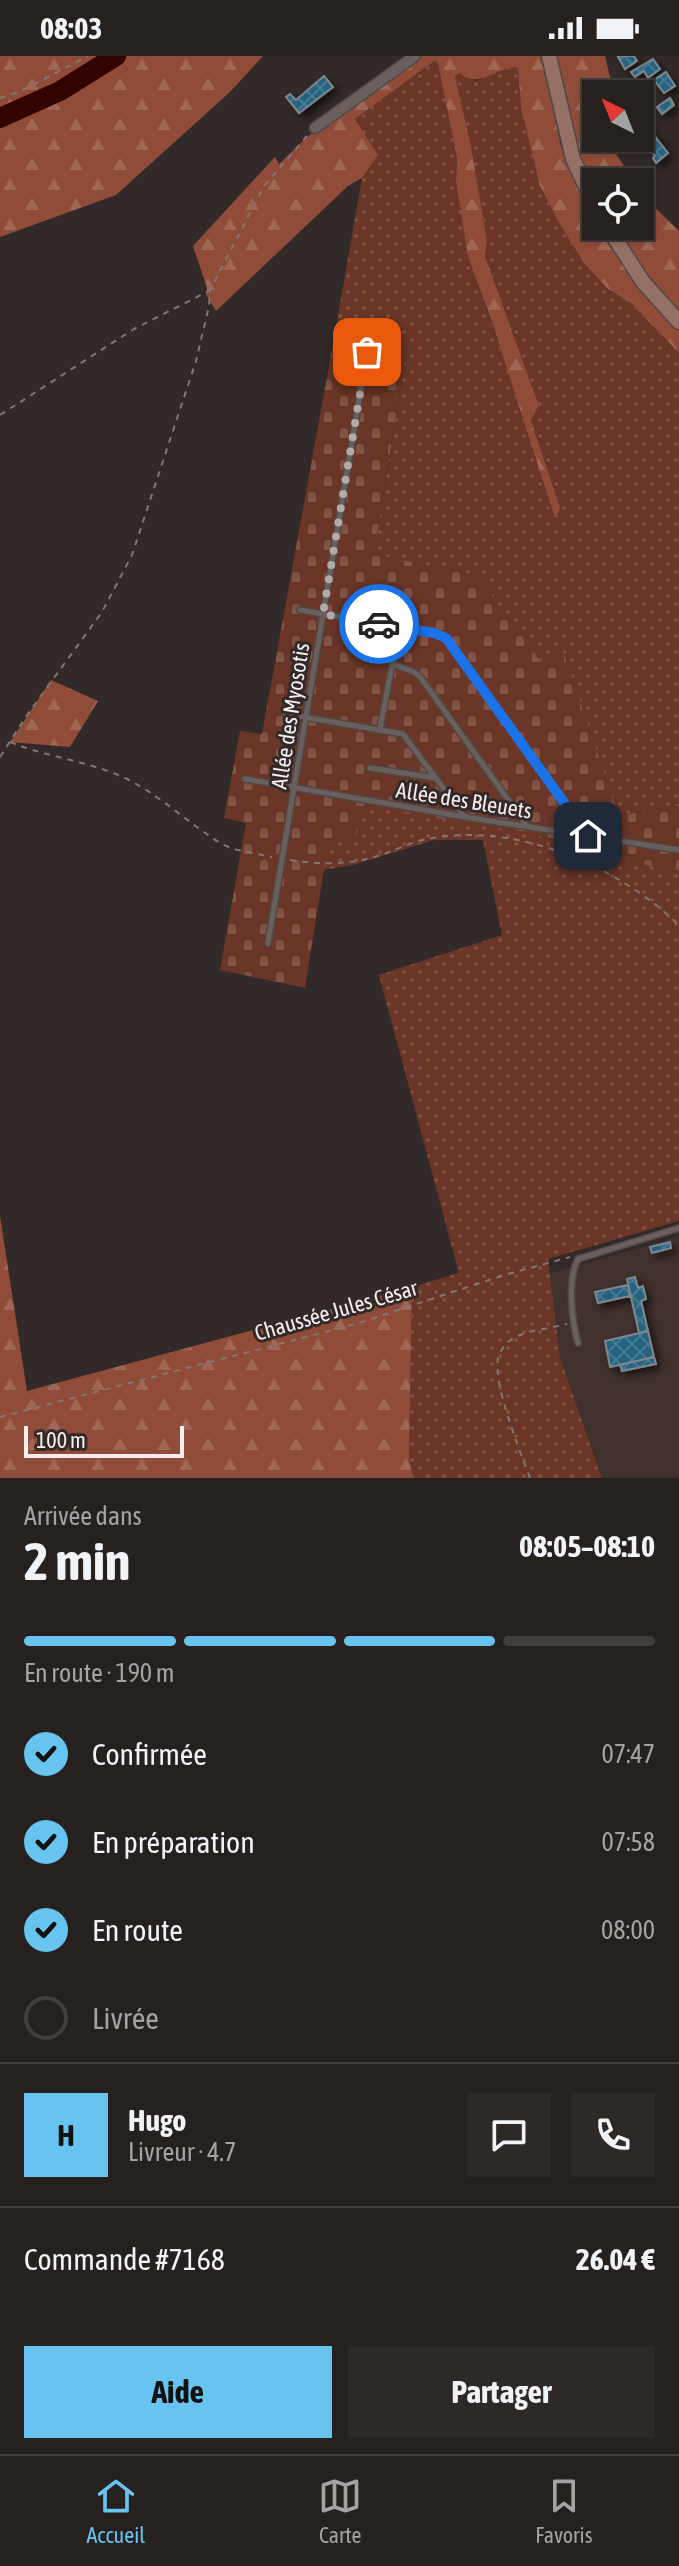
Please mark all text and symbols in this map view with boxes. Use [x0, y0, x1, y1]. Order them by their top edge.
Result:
text: 08:03 [40, 11, 102, 45]
north arrow [582, 80, 654, 152]
map controls [582, 80, 654, 240]
button: locate [582, 168, 654, 240]
pin [333, 318, 401, 386]
icon: bag [345, 330, 389, 374]
courier [339, 584, 419, 664]
icon: car [357, 602, 401, 646]
street label: Allée des Myosotis [266, 641, 314, 791]
street label: Allée des Bleuets [394, 776, 534, 824]
pin [554, 802, 622, 870]
icon: home [566, 814, 610, 858]
street label: Chaussée Jules César [252, 1274, 421, 1346]
scale bar [24, 1422, 184, 1458]
text: 100 m [36, 1427, 86, 1453]
text: Arrivée dans [24, 1501, 142, 1531]
text: 08:05–08:10 [519, 1529, 655, 1563]
text: 2 min [24, 1531, 130, 1591]
text: En route · 190 m [24, 1658, 174, 1688]
icon: check [24, 1732, 68, 1776]
text: Confirmée [92, 1737, 207, 1771]
text: 07:47 [601, 1739, 655, 1769]
icon: check [24, 1820, 68, 1864]
text: En préparation [92, 1825, 255, 1859]
text: 07:58 [601, 1827, 655, 1857]
icon: check [24, 1908, 68, 1952]
text: En route [92, 1913, 183, 1947]
text: 08:00 [601, 1915, 655, 1945]
text: Livrée [92, 2001, 159, 2035]
button: chat [467, 2093, 551, 2177]
button: phone [571, 2093, 655, 2177]
text: Hugo [128, 2103, 186, 2137]
text: H [57, 2118, 75, 2152]
text: Livreur · 4.7 [128, 2137, 236, 2167]
text: Commande #7168 [24, 2242, 225, 2276]
text: 26.04 € [576, 2242, 655, 2276]
button: Aide [24, 2346, 332, 2438]
button: Partager [348, 2346, 655, 2438]
tab: Accueil [87, 2474, 145, 2548]
tab: Carte [318, 2474, 362, 2548]
tab: Favoris [535, 2474, 592, 2548]

